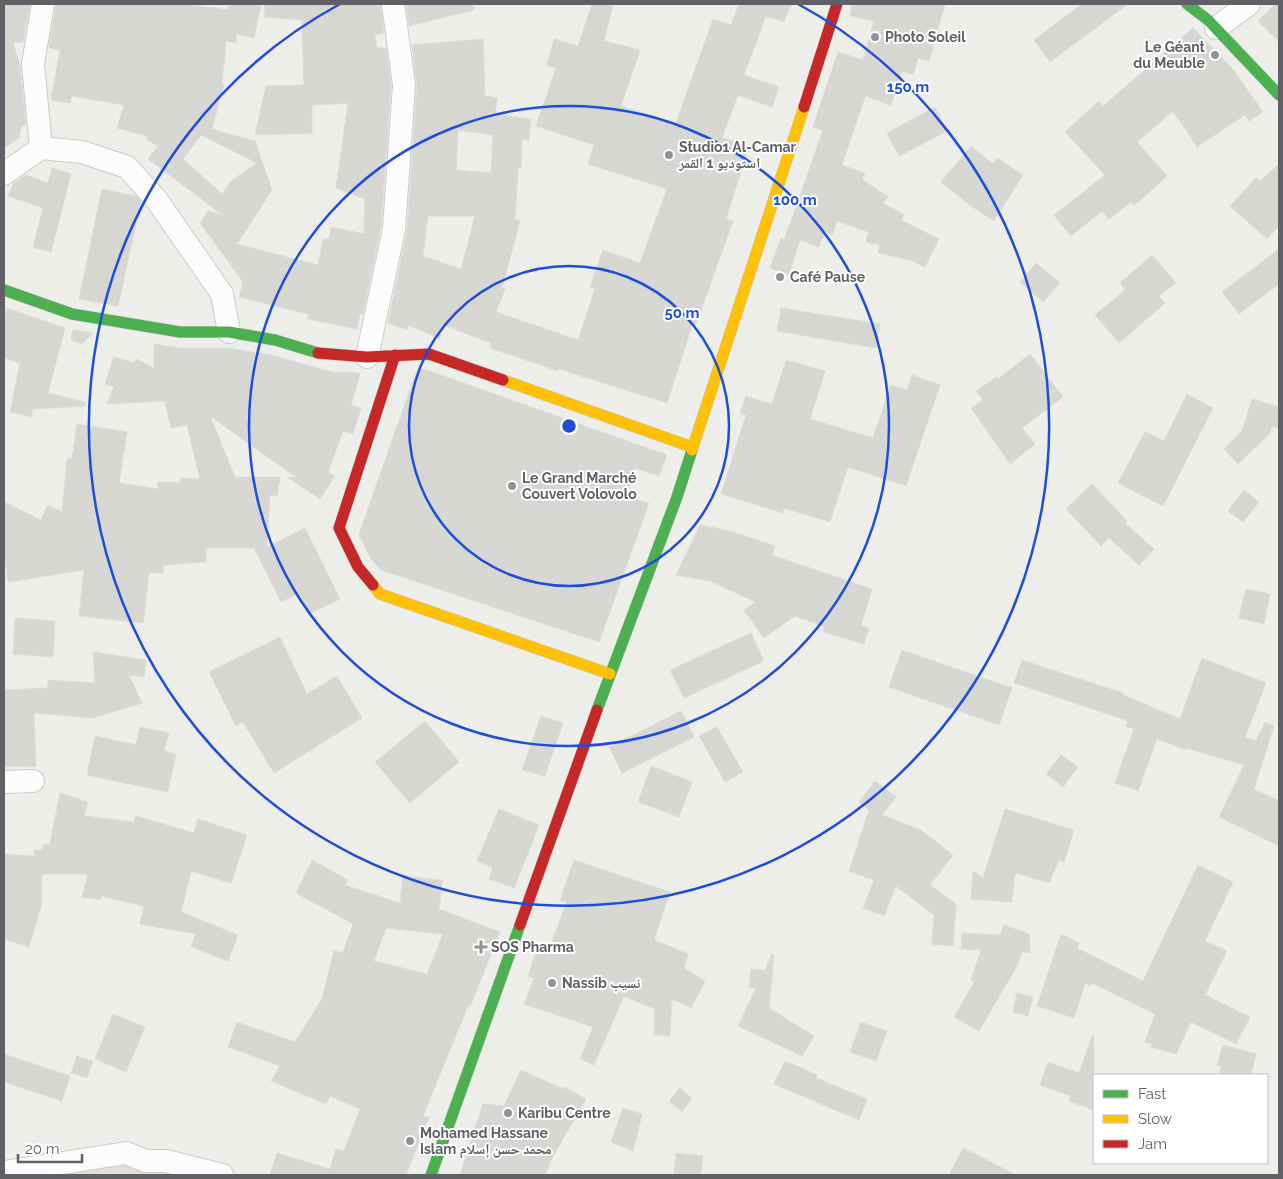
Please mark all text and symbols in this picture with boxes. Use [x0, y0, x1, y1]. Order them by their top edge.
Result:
place label: Photo Soleil [885, 29, 966, 45]
marker: Photo Soleil [869, 31, 881, 43]
place label: Le Géant du Meuble [1133, 39, 1206, 71]
marker: Le Géant du Meuble [1209, 49, 1221, 61]
text: 150 m [887, 78, 929, 96]
place label: Studio1 Al-Camar استوديو 1 القمر [678, 139, 797, 171]
marker: Studio1 Al-Camar استوديو 1 القمر [663, 149, 675, 161]
text: 100 m [773, 191, 817, 209]
place label: Café Pause [790, 269, 866, 285]
marker: Café Pause [774, 271, 786, 283]
text: 50 m [664, 304, 700, 322]
centre of rings [560, 417, 578, 435]
place label: Le Grand Marché Couvert Volovolo [522, 470, 637, 502]
marker: Le Grand Marché Couvert Volovolo [506, 480, 518, 492]
place label: SOS Pharma [491, 939, 574, 955]
marker: SOS Pharma [475, 941, 487, 953]
place label: Nassib نسيب [562, 975, 641, 992]
marker: Nassib نسيب [546, 977, 558, 989]
legend [1093, 1074, 1268, 1164]
text: Fast [1138, 1085, 1166, 1103]
place label: Karibu Centre [518, 1105, 611, 1121]
marker: Karibu Centre [502, 1107, 514, 1119]
text: Slow [1138, 1110, 1172, 1128]
place label: Mohamed Hassane Islam محمد حسن إسلام [420, 1125, 552, 1159]
scale bar [18, 1132, 81, 1164]
marker: Mohamed Hassane Islam محمد حسن إسلام [404, 1135, 416, 1147]
text: Jam [1138, 1135, 1167, 1153]
text: 20 m [25, 1140, 60, 1158]

